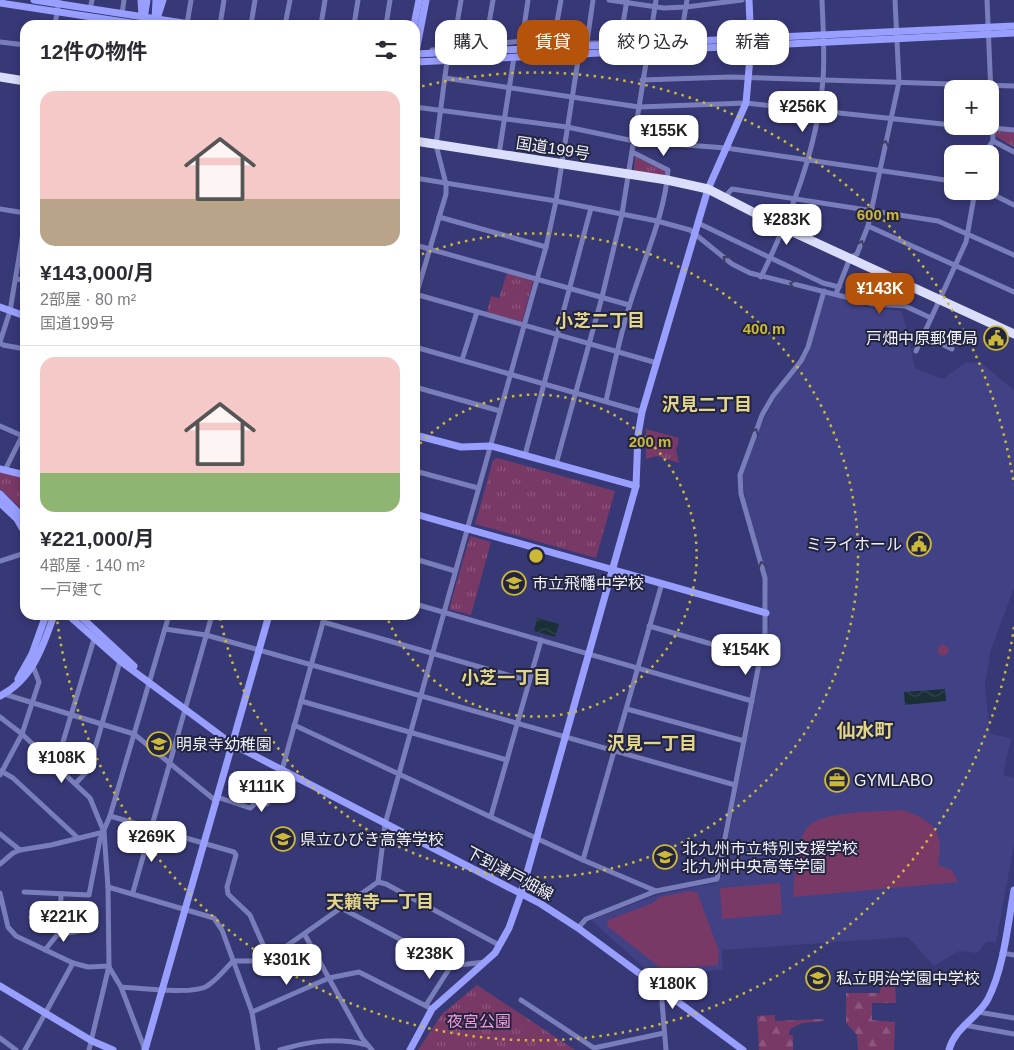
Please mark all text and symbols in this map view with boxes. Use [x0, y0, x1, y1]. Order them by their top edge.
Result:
chip: 購入 [435, 20, 507, 65]
chip: 賃貸 [517, 20, 589, 65]
chip: 絞り込み [599, 20, 707, 65]
chip: 新着 [717, 20, 789, 65]
icon: filters [372, 36, 400, 64]
text: 12件の物件 [40, 40, 147, 63]
map controls [944, 80, 999, 200]
button: + [944, 80, 999, 135]
pin: ¥256K [768, 90, 838, 133]
text: ¥256K [779, 98, 827, 115]
pin: ¥155K [629, 114, 699, 157]
text: ¥155K [640, 122, 688, 139]
icon: home [175, 124, 265, 214]
street label: 国道199号 [515, 134, 591, 163]
one-way arrow [879, 140, 890, 149]
button: − [944, 145, 999, 200]
pin: ¥283K [752, 204, 822, 246]
text: 600 m [857, 206, 899, 223]
text: ¥283K [763, 211, 811, 228]
one-way arrow [854, 240, 865, 249]
one-way arrow [722, 256, 731, 265]
text: ¥143,000/月 [40, 261, 154, 284]
pin: ¥143K [845, 272, 915, 315]
one-way arrow [788, 279, 797, 290]
text: ¥143K [856, 280, 904, 297]
text: 2部屋 · 80 m² [40, 291, 136, 308]
district label: 小芝二丁目 [555, 311, 645, 331]
text: 国道199号 [40, 315, 115, 332]
text: 400 m [743, 320, 785, 337]
public building icon: 戸畑中原郵便局 [983, 325, 1009, 351]
place label: 戸畑中原郵便局 [866, 330, 978, 347]
icon: home [175, 389, 265, 479]
district label: 沢見二丁目 [662, 395, 752, 415]
one-way arrow [749, 428, 760, 437]
text: 200 m [629, 433, 671, 450]
text: ¥221,000/月 [40, 527, 154, 550]
public building icon: ミライホール [906, 531, 932, 557]
place label: ミライホール [806, 536, 902, 553]
centre of rings [527, 547, 545, 565]
text: 4部屋 · 140 m² [40, 557, 145, 574]
one-way arrow [757, 561, 767, 569]
school or university icon: 市立飛幡中学校 [501, 570, 527, 596]
place label: 市立飛幡中学校 [532, 575, 644, 592]
text: 一戸建て [40, 581, 104, 598]
pin: ¥154K [711, 634, 781, 676]
text: ¥154K [722, 641, 770, 658]
district label: 小芝一丁目 [461, 668, 551, 688]
district label: 仙水町 [836, 720, 894, 741]
school or university icon: 明泉寺幼稚園 [146, 731, 172, 757]
district label: 沢見一丁目 [607, 734, 697, 754]
place label: 明泉寺幼稚園 [176, 736, 272, 753]
pin: ¥108K [27, 742, 97, 784]
text: ¥108K [38, 749, 86, 766]
office icon: GYMLABO [824, 767, 850, 793]
pin: ¥111K [227, 770, 297, 813]
place label: GYMLABO [854, 772, 933, 789]
text: ¥111K [239, 778, 285, 795]
pin: ¥269K [117, 820, 187, 863]
school or university icon: 県立ひびき高等学校 [270, 826, 296, 852]
text: ¥269K [128, 828, 176, 845]
place label: 県立ひびき高等学校 [300, 831, 444, 848]
place label: 北九州市立特別支援学校 北九州中央高等学園 [682, 840, 858, 875]
street label: 下到津戸畑線 [463, 843, 556, 903]
school or university icon: 北九州市立特別支援学校 北九州中央高等学園 [652, 844, 678, 870]
district label: 天籟寺一丁目 [326, 892, 434, 912]
pin: ¥221K [29, 900, 99, 943]
text: ¥221K [40, 908, 88, 925]
pin: ¥238K [395, 938, 465, 980]
pin: ¥301K [252, 944, 322, 986]
text: ¥238K [406, 945, 454, 962]
text: ¥301K [263, 951, 311, 968]
school or university icon: 私立明治学園中学校 [805, 965, 831, 991]
pin: ¥180K [638, 968, 708, 1010]
place label: 私立明治学園中学校 [836, 970, 980, 987]
text: ¥180K [649, 975, 697, 992]
park label: 夜宮公園 [447, 1013, 511, 1030]

